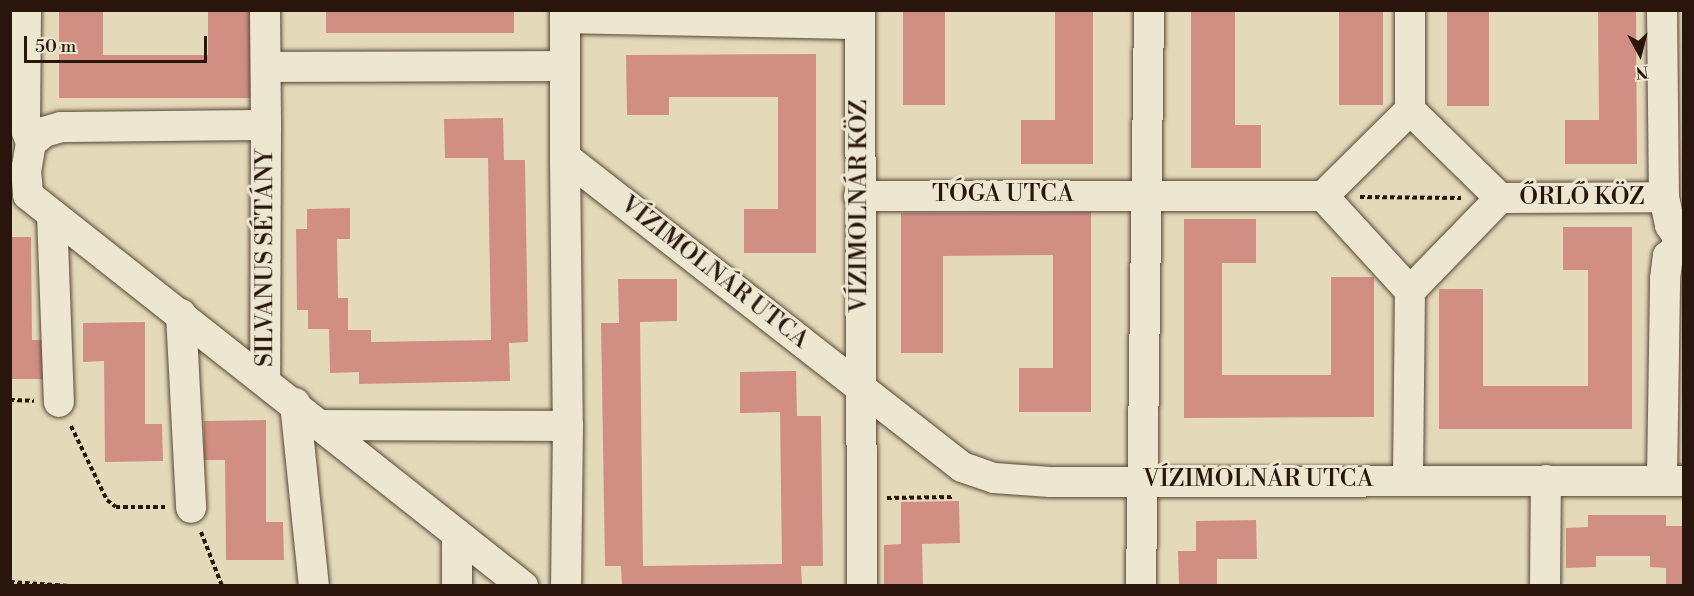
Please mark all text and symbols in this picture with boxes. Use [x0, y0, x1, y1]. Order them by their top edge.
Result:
scale bar [27, 24, 210, 62]
north arrow [1610, 24, 1670, 84]
text: 50 m [35, 35, 76, 58]
text: N [1635, 61, 1650, 83]
street label: VÍZIMOLNÁR KÖZ [846, 99, 874, 313]
street label: SILVANUS SÉTÁNY [252, 149, 280, 367]
street label: TÓGA UTCA [932, 181, 1074, 209]
street label: ŐRLŐ KÖZ [1519, 184, 1645, 212]
street label: VÍZIMOLNÁR UTCA [614, 191, 814, 355]
street label: VÍZIMOLNÁR UTCA [1143, 466, 1373, 494]

